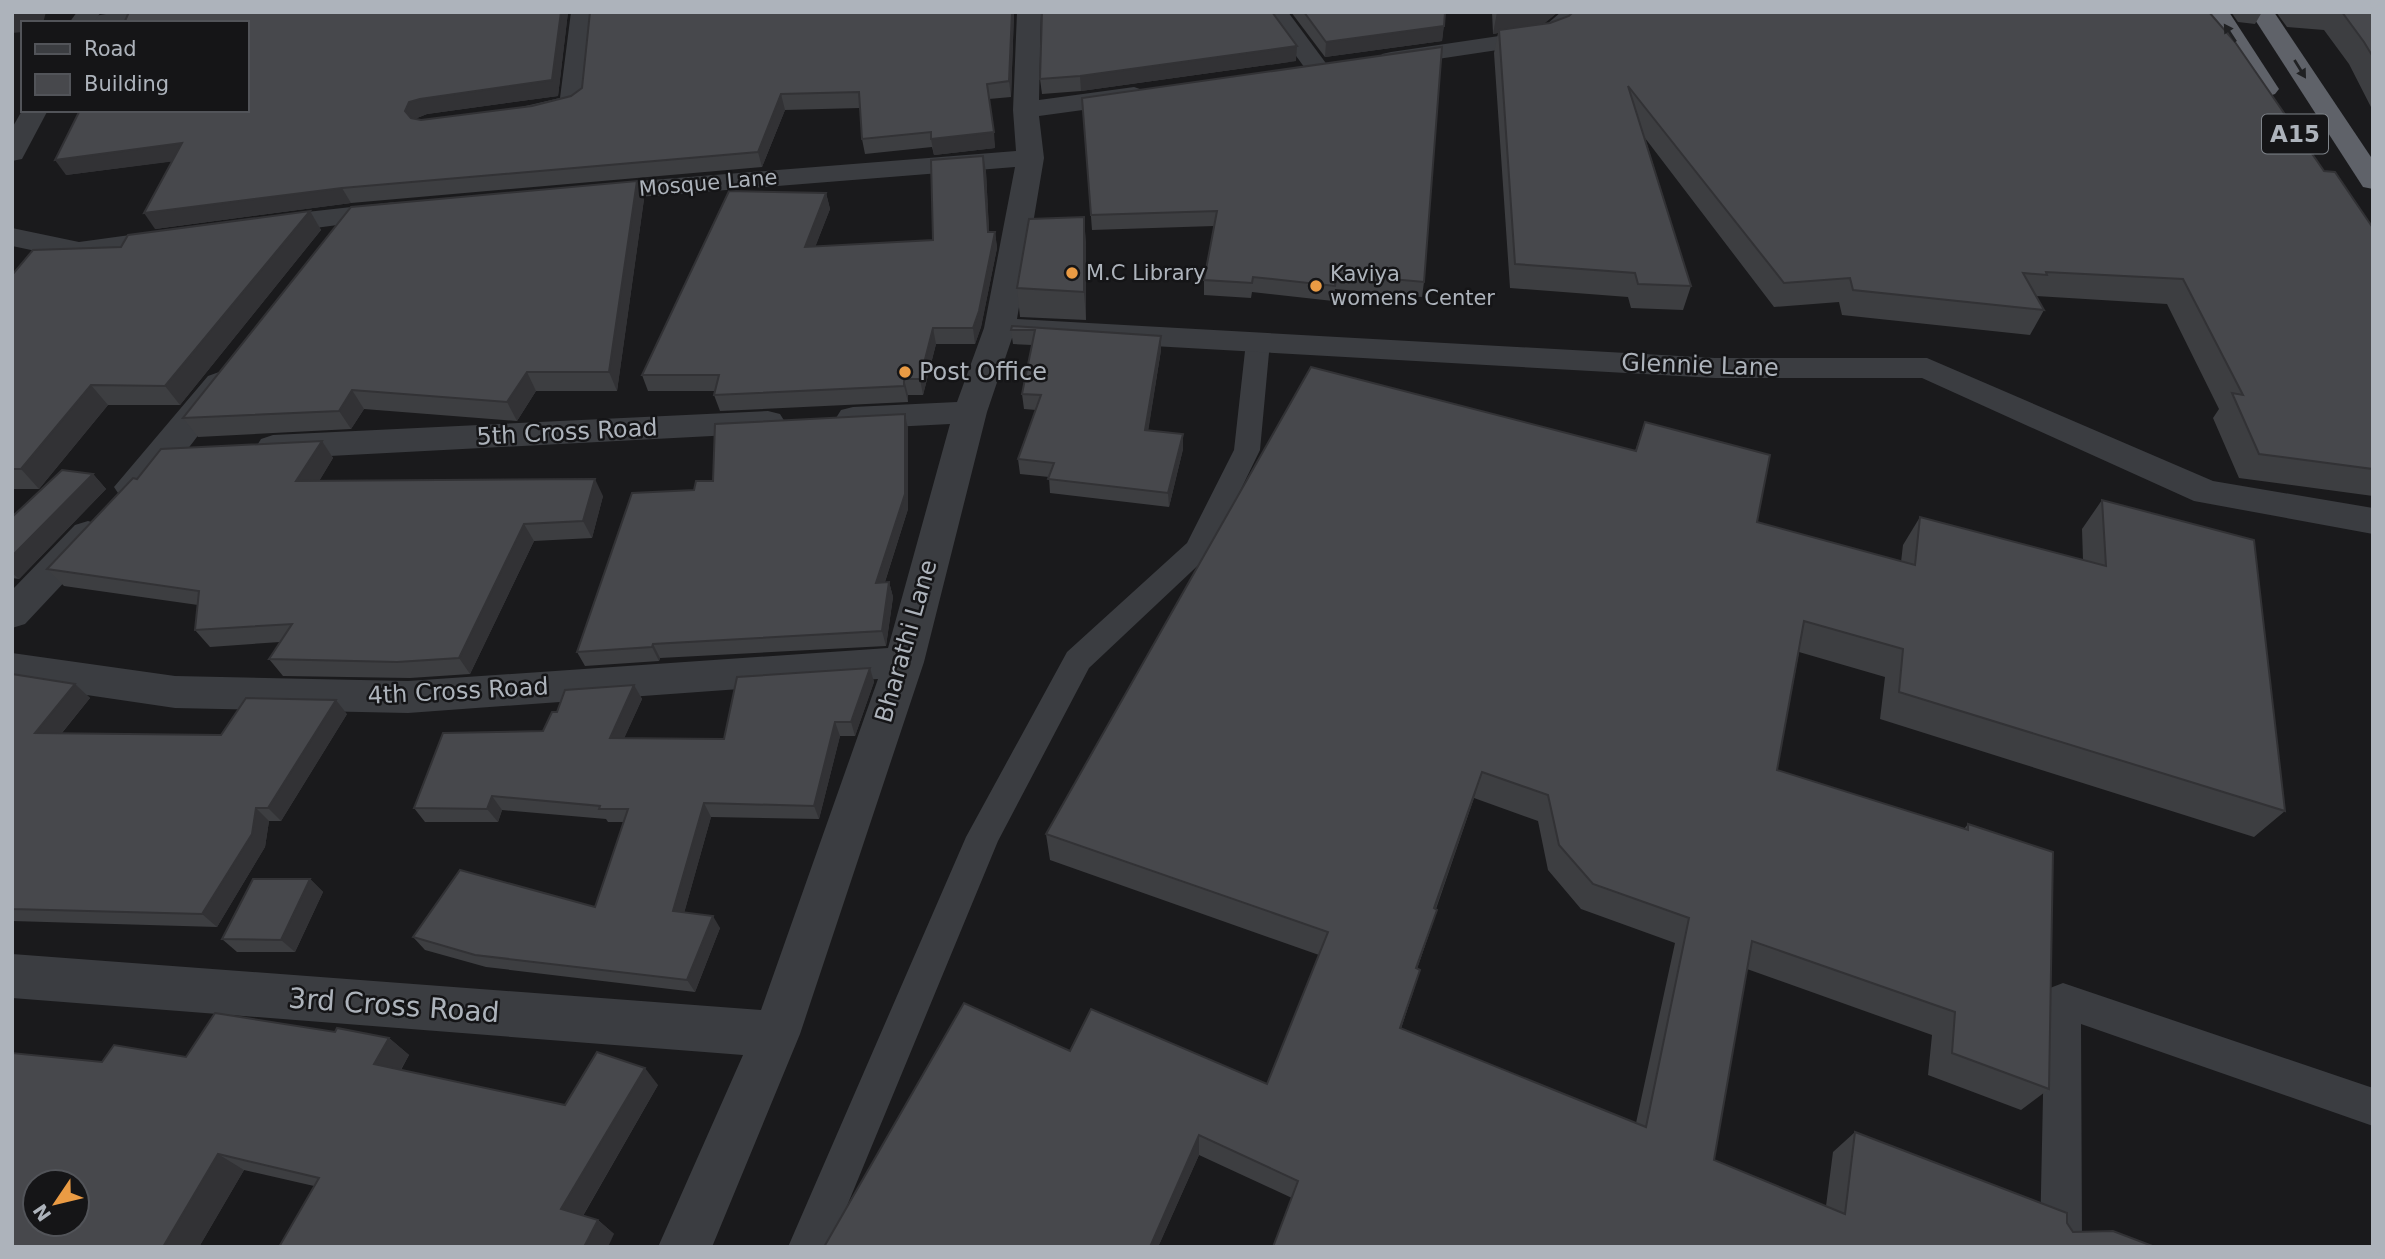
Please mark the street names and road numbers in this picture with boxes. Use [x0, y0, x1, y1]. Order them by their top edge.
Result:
road number: A15 [2262, 114, 2328, 154]
street label: Mosque Lane [638, 165, 778, 201]
street label: Glennie Lane [1621, 348, 1779, 382]
street label: 5th Cross Road [476, 413, 658, 451]
street label: Bharathi Lane [869, 556, 943, 726]
street label: 4th Cross Road [367, 672, 549, 710]
street label: 3rd Cross Road [287, 982, 501, 1029]

